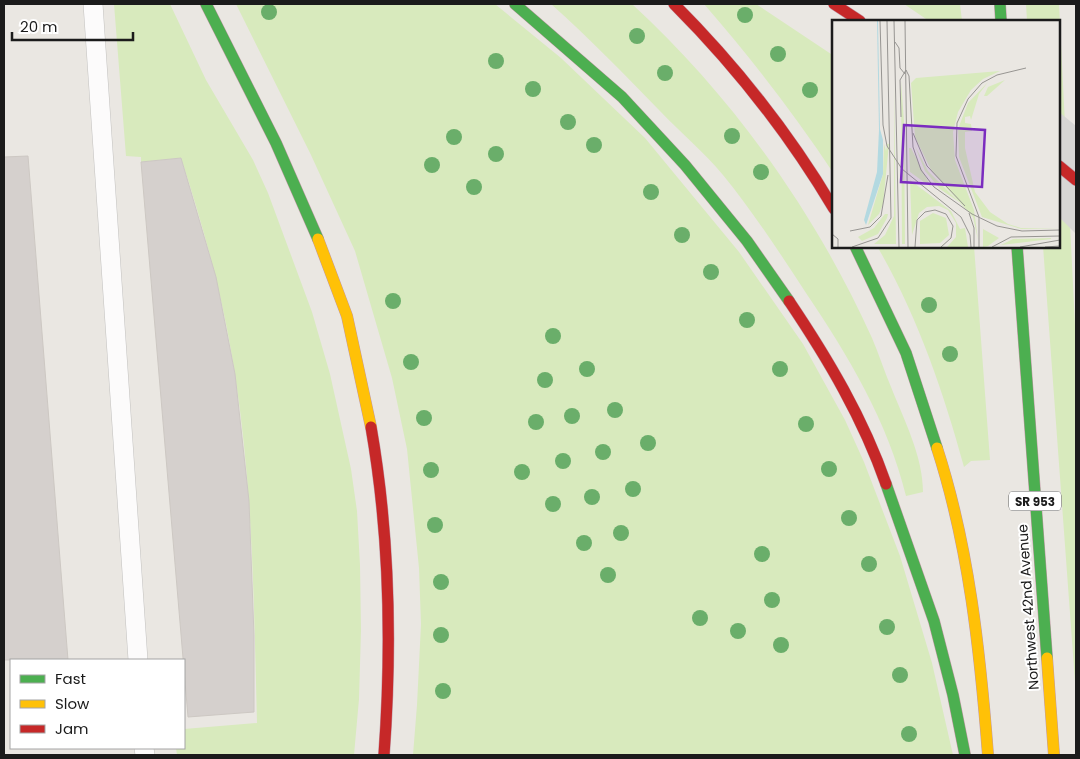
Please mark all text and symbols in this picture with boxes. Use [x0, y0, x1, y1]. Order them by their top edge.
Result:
scale bar [12, 10, 134, 42]
text: 20 m [20, 16, 58, 37]
inset map [832, 20, 1060, 248]
road number: SR 953 [1009, 492, 1061, 511]
street label: Northwest 42nd Avenue [1012, 523, 1044, 690]
legend [10, 659, 185, 749]
text: Fast [55, 668, 86, 689]
text: Slow [55, 693, 90, 714]
text: Jam [55, 718, 89, 739]

